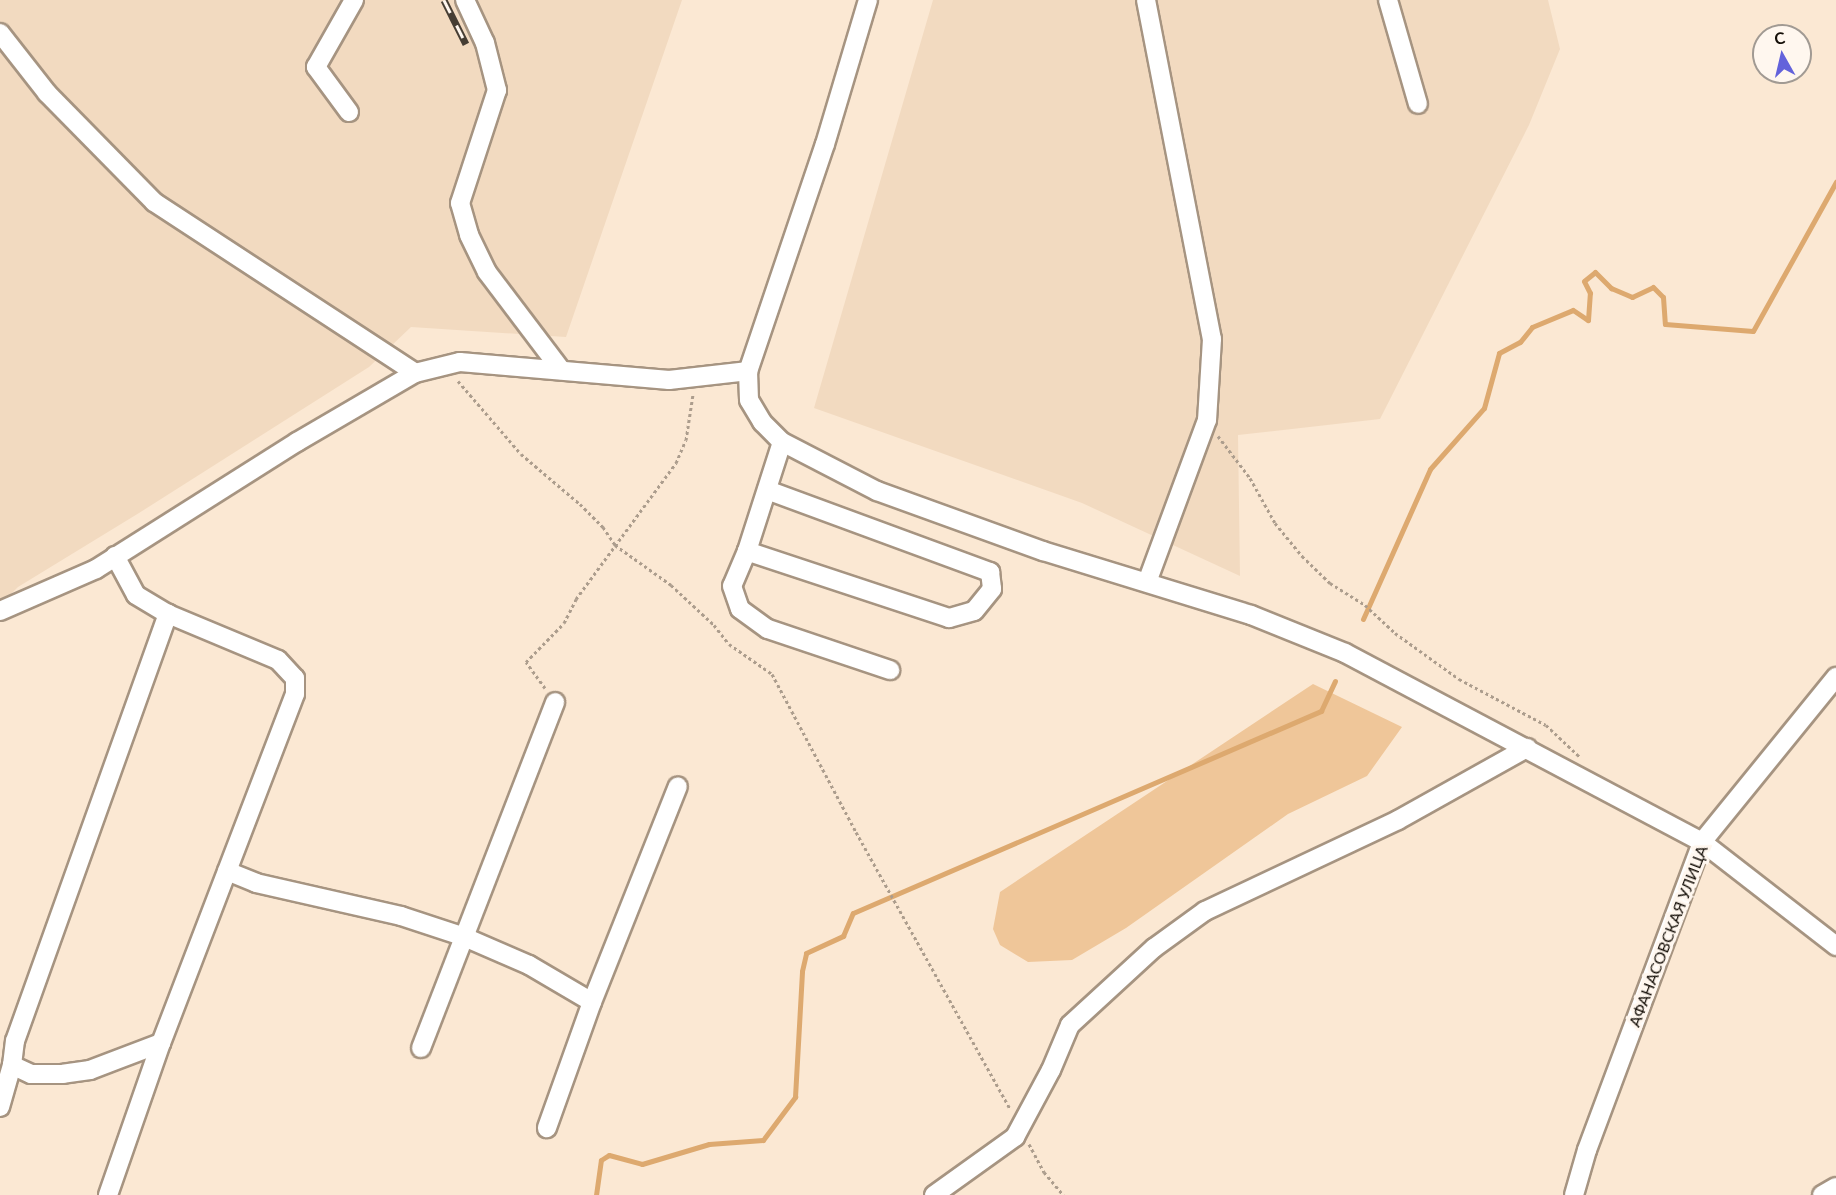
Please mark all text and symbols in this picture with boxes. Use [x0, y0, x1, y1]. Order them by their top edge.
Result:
north arrow [1752, 24, 1812, 84]
text: С [1773, 28, 1786, 48]
street label: АФАНАСОВСКАЯ УЛИЦА [1624, 843, 1712, 1029]

